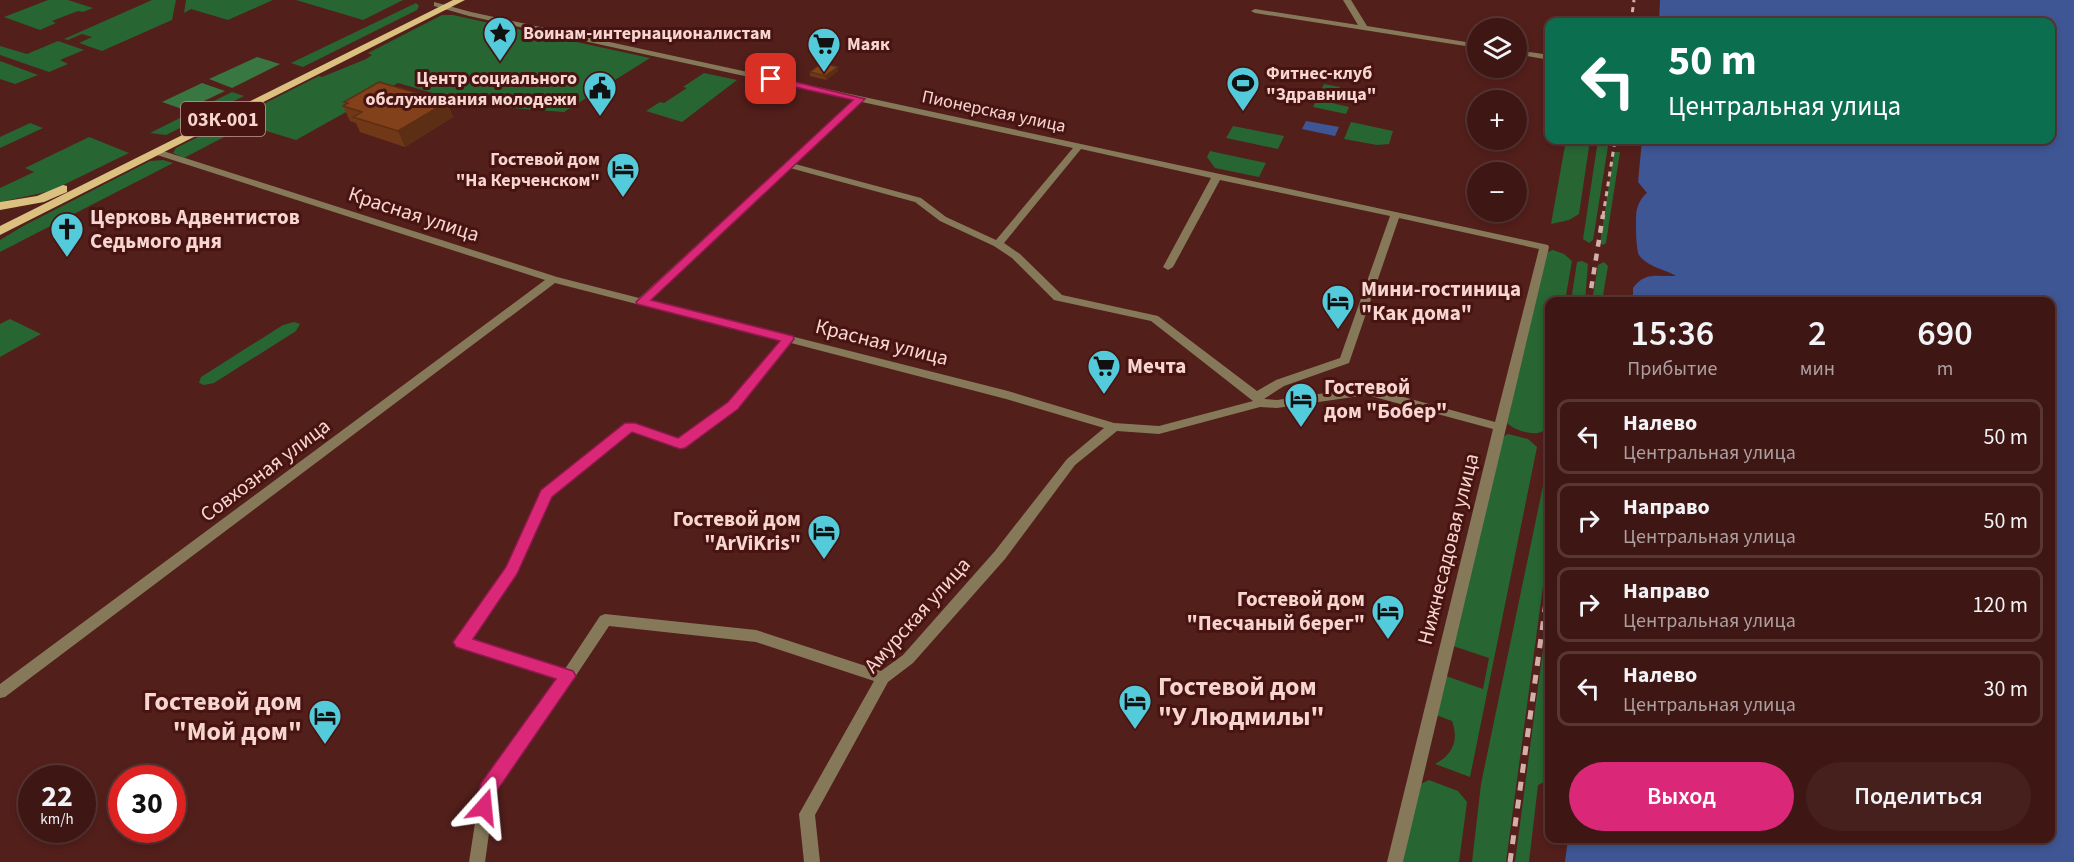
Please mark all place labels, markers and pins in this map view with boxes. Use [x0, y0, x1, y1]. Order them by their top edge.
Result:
place icon: Воинам-интернационалистам [482, 15, 518, 62]
place label: Воинам-интернационалистам [523, 21, 771, 46]
supermarket icon: Маяк [806, 26, 842, 73]
place label: Маяк [847, 32, 890, 57]
pin [745, 53, 796, 104]
place label: Фитнес-клуб "Здравница" [1266, 61, 1376, 107]
sports icon: Фитнес-клуб "Здравница" [1225, 65, 1261, 112]
place label: Центр социального обслуживания молодежи [366, 66, 577, 112]
public building icon: Центр социального обслуживания молодежи [582, 70, 618, 117]
place label: Гостевой дом "На Керченском" [456, 147, 600, 193]
hotel icon: Гостевой дом "На Керченском" [605, 151, 641, 198]
place label: Церковь Адвентистов Седьмого дня [90, 202, 300, 256]
church icon: Церковь Адвентистов Седьмого дня [49, 211, 85, 258]
place label: Мини-гостиница "Как дома" [1361, 274, 1521, 328]
hotel icon: Мини-гостиница "Как дома" [1320, 283, 1356, 330]
supermarket icon: Мечта [1086, 348, 1122, 395]
place label: Мечта [1127, 351, 1186, 381]
place label: Гостевой дом "Бобер" [1324, 372, 1447, 426]
hotel icon: Гостевой дом "Бобер" [1283, 381, 1319, 428]
place label: Гостевой дом "ArViKris" [673, 504, 801, 558]
hotel icon: Гостевой дом "ArViKris" [806, 513, 842, 560]
place label: Гостевой дом "Песчаный берег" [1187, 584, 1365, 638]
hotel icon: Гостевой дом "Песчаный берег" [1370, 593, 1406, 640]
place label: Гостевой дом "У Людмилы" [1158, 668, 1324, 735]
place label: Гостевой дом "Мой дом" [143, 683, 302, 750]
hotel icon: Гостевой дом "У Людмилы" [1117, 683, 1153, 730]
hotel icon: Гостевой дом "Мой дом" [307, 698, 343, 745]

